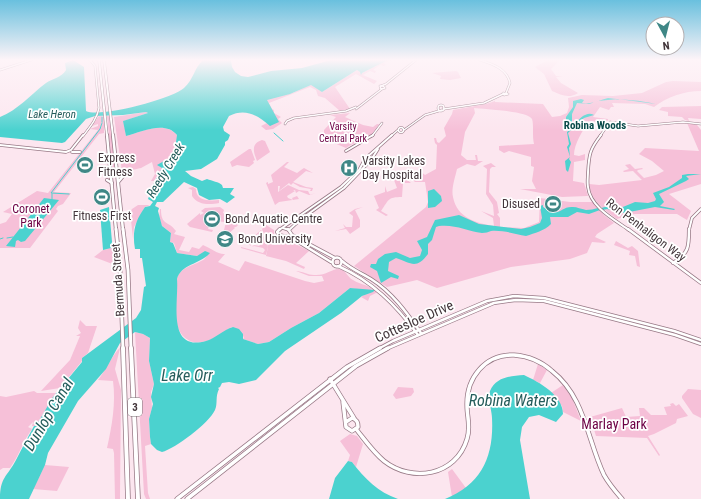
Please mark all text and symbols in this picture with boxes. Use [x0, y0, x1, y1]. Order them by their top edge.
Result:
north arrow [645, 16, 685, 56]
text: N [662, 39, 670, 52]
water label: Lake Heron [28, 108, 76, 121]
district label: Robina Woods [564, 119, 626, 132]
park label: Varsity Central Park [319, 121, 368, 144]
water label: Reedy Creek [143, 140, 188, 200]
place label: Express Fitness [98, 151, 135, 179]
place label: Varsity Lakes Day Hospital [362, 154, 425, 182]
sports icon: Express Fitness [75, 155, 95, 175]
hospital icon: Varsity Lakes Day Hospital [339, 158, 359, 178]
sports icon: Fitness First [92, 187, 112, 207]
sports icon: Disused [543, 194, 563, 214]
street label: Ron Penhaligon Way [603, 195, 689, 265]
place label: Disused [502, 197, 540, 211]
park label: Coronet Park [12, 202, 50, 230]
place label: Fitness First [73, 209, 132, 223]
sports icon: Bond Aquatic Centre [202, 209, 222, 229]
place label: Bond Aquatic Centre [225, 212, 323, 226]
school or university icon: Bond University [215, 229, 235, 249]
place label: Bond University [238, 232, 312, 246]
street label: Bermuda Street [108, 243, 128, 317]
street label: Cottesloe Drive [372, 296, 456, 345]
water label: Lake Orr [161, 366, 214, 385]
water label: Dunlop Canal [19, 374, 78, 454]
water label: Robina Waters [469, 391, 557, 410]
road number: 3 [128, 398, 142, 416]
park label: Marlay Park [581, 416, 647, 432]

